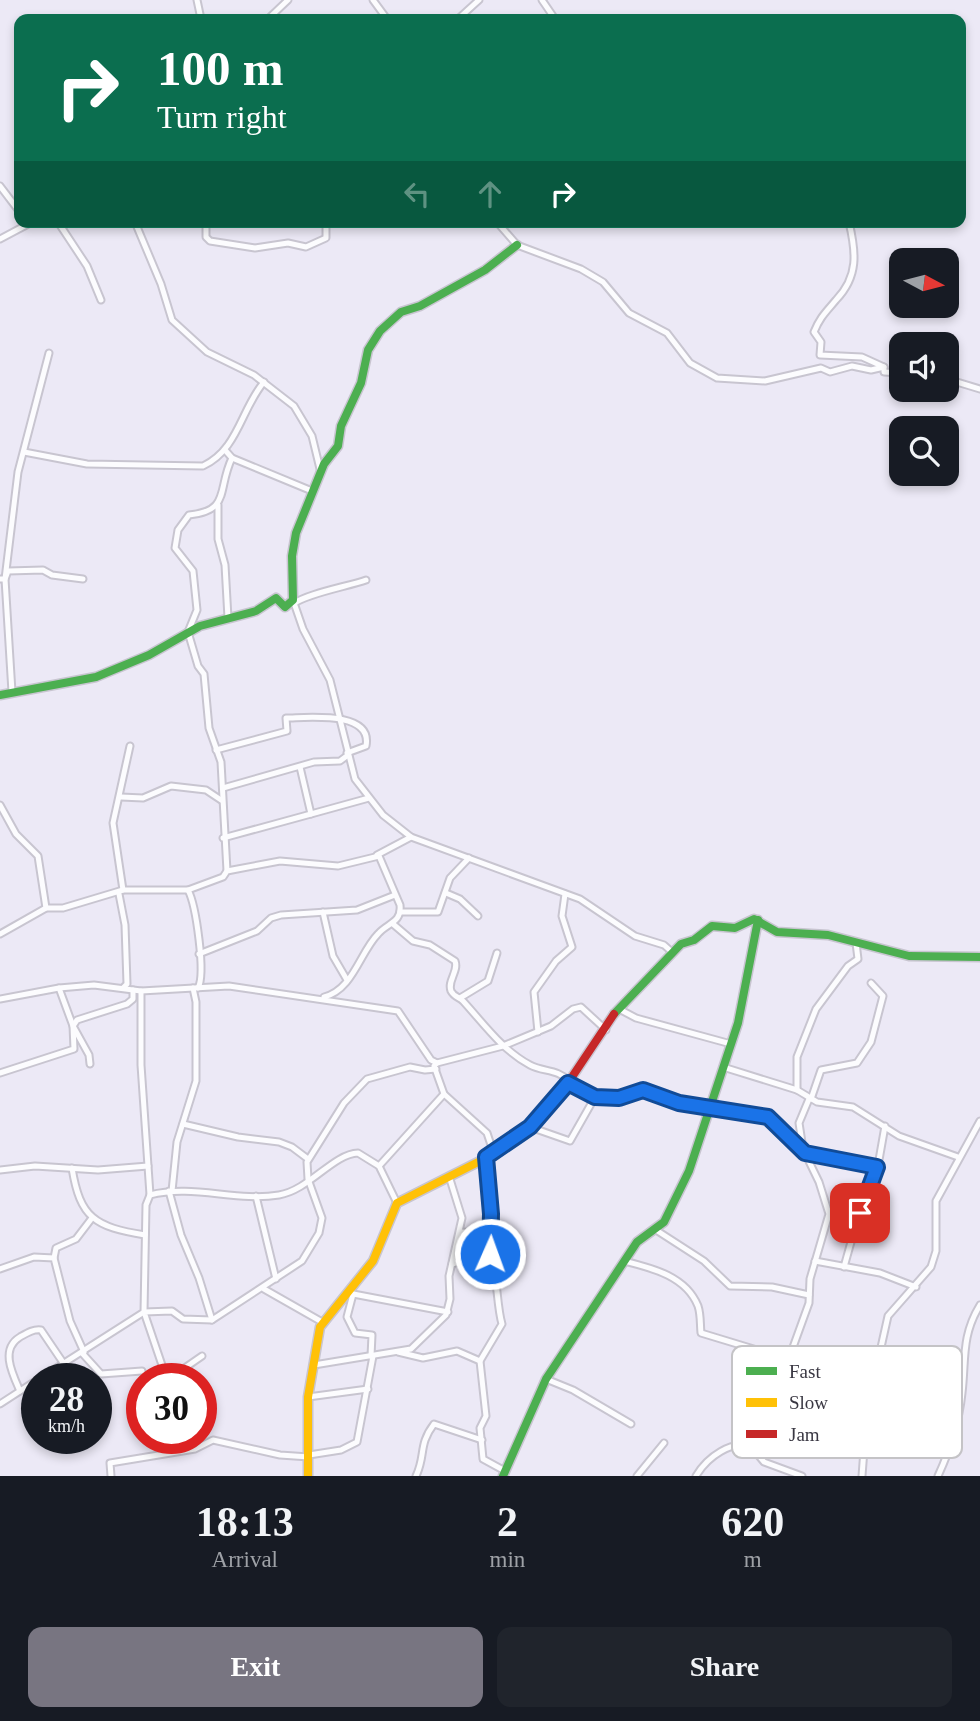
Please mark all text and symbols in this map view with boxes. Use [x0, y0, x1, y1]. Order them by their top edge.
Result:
text: 100 m [157, 41, 284, 96]
icon: right [42, 42, 133, 133]
text: Turn right [157, 99, 287, 135]
icon: left [398, 175, 436, 213]
icon: ahead [471, 175, 509, 213]
icon: right [544, 175, 582, 213]
north arrow [889, 248, 959, 318]
map controls [889, 248, 959, 486]
button: sound [889, 332, 959, 402]
button: search [889, 416, 959, 486]
pin [830, 1183, 890, 1243]
icon: arrive [841, 1194, 879, 1232]
position arrow [453, 1217, 527, 1291]
legend [732, 1346, 962, 1458]
text: Fast [789, 1361, 821, 1382]
speed limit sign: 30 [126, 1363, 217, 1454]
text: 28 [49, 1380, 84, 1419]
text: Slow [789, 1392, 828, 1413]
text: km/h [48, 1416, 85, 1436]
text: Jam [789, 1424, 820, 1445]
text: 18:13 [196, 1499, 294, 1545]
text: 2 [497, 1499, 518, 1545]
text: 620 [721, 1499, 784, 1545]
text: Arrival [212, 1547, 278, 1572]
text: min [490, 1547, 525, 1572]
text: m [744, 1547, 762, 1572]
button: Exit [28, 1627, 483, 1707]
button: Share [497, 1627, 952, 1707]

